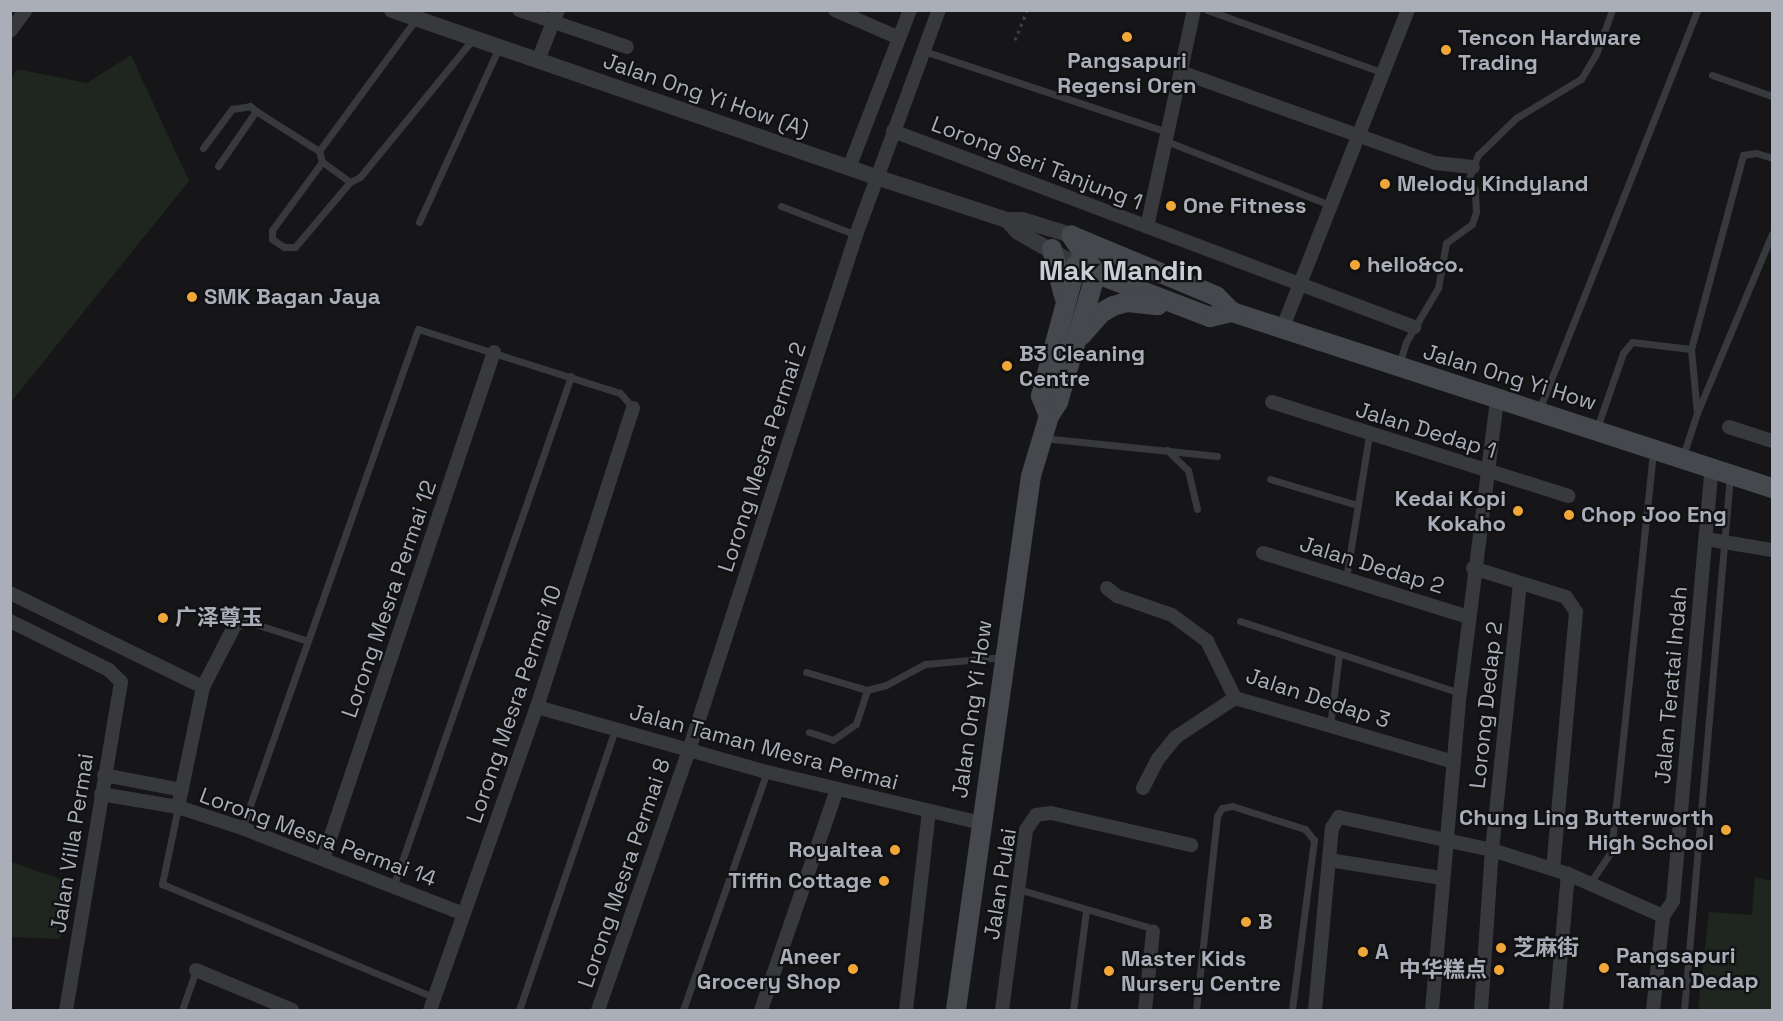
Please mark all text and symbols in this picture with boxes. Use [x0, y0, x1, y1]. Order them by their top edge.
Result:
place label: Tencon Hardware Trading [1458, 24, 1641, 76]
marker: Pangsapuri Regensi Oren [1120, 30, 1134, 44]
marker: Tencon Hardware Trading [1439, 43, 1453, 57]
street label: Jalan Ong Yi How (A) [600, 47, 812, 143]
place label: Pangsapuri Regensi Oren [1057, 47, 1197, 98]
street label: Lorong Seri Tanjung 1 [927, 110, 1147, 216]
place label: Melody Kindyland [1397, 171, 1589, 197]
marker: Melody Kindyland [1378, 177, 1392, 191]
place label: One Fitness [1183, 193, 1307, 219]
marker: One Fitness [1164, 199, 1178, 213]
place label: hello&co. [1367, 252, 1464, 278]
district label: Mak Mandin [1039, 253, 1203, 287]
marker: hello&co. [1348, 258, 1362, 272]
place label: SMK Bagan Jaya [204, 284, 380, 310]
marker: SMK Bagan Jaya [185, 290, 199, 304]
street label: Jalan Ong Yi How [1420, 338, 1600, 416]
street label: Lorong Mesra Permai 2 [712, 339, 812, 575]
place label: B3 Cleaning Centre [1019, 340, 1145, 392]
marker: B3 Cleaning Centre [1000, 359, 1014, 373]
street label: Jalan Dedap 1 [1352, 396, 1500, 464]
street label: Lorong Mesra Permai 12 [336, 477, 442, 721]
place label: Kedai Kopi Kokaho [1395, 485, 1506, 536]
place label: Chop Joo Eng [1581, 502, 1727, 528]
marker: Kedai Kopi Kokaho [1511, 504, 1525, 518]
marker: Chop Joo Eng [1562, 508, 1576, 522]
street label: Jalan Dedap 2 [1296, 530, 1448, 600]
street label: Lorong Mesra Permai 10 [461, 581, 567, 827]
street label: Jalan Teratai Indah [1649, 585, 1693, 785]
place label: 广泽尊玉 [175, 605, 263, 631]
marker: 广泽尊玉 [156, 611, 170, 625]
street label: Jalan Ong Yi How [946, 618, 998, 800]
street label: Lorong Dedap 2 [1464, 620, 1508, 790]
street label: Jalan Dedap 3 [1243, 662, 1393, 734]
street label: Jalan Taman Mesra Permai [626, 698, 902, 796]
street label: Jalan Villa Permai [45, 751, 99, 935]
street label: Lorong Mesra Permai 8 [572, 755, 676, 991]
street label: Lorong Mesra Permai 14 [196, 782, 440, 892]
place label: Chung Ling Butterworth High School [1459, 804, 1714, 855]
marker: Chung Ling Butterworth High School [1719, 823, 1733, 837]
street label: Jalan Pulai [978, 826, 1022, 942]
place label: Royaltea [788, 837, 883, 863]
marker: Royaltea [888, 843, 902, 857]
place label: Tiffin Cottage [728, 868, 872, 894]
marker: Tiffin Cottage [877, 874, 891, 888]
place label: B [1258, 909, 1273, 935]
marker: B [1239, 915, 1253, 929]
place label: 芝麻街 [1513, 935, 1579, 961]
place label: A [1375, 939, 1389, 965]
marker: 芝麻街 [1494, 941, 1508, 955]
place label: Pangsapuri Taman Dedap [1616, 942, 1759, 993]
place label: Aneer Grocery Shop [697, 943, 841, 994]
place label: Master Kids Nursery Centre [1121, 945, 1281, 996]
marker: A [1356, 945, 1370, 959]
place label: 中华糕点 [1399, 957, 1487, 983]
marker: Pangsapuri Taman Dedap [1597, 961, 1611, 975]
marker: Aneer Grocery Shop [846, 962, 860, 976]
marker: 中华糕点 [1492, 963, 1506, 977]
marker: Master Kids Nursery Centre [1102, 964, 1116, 978]

